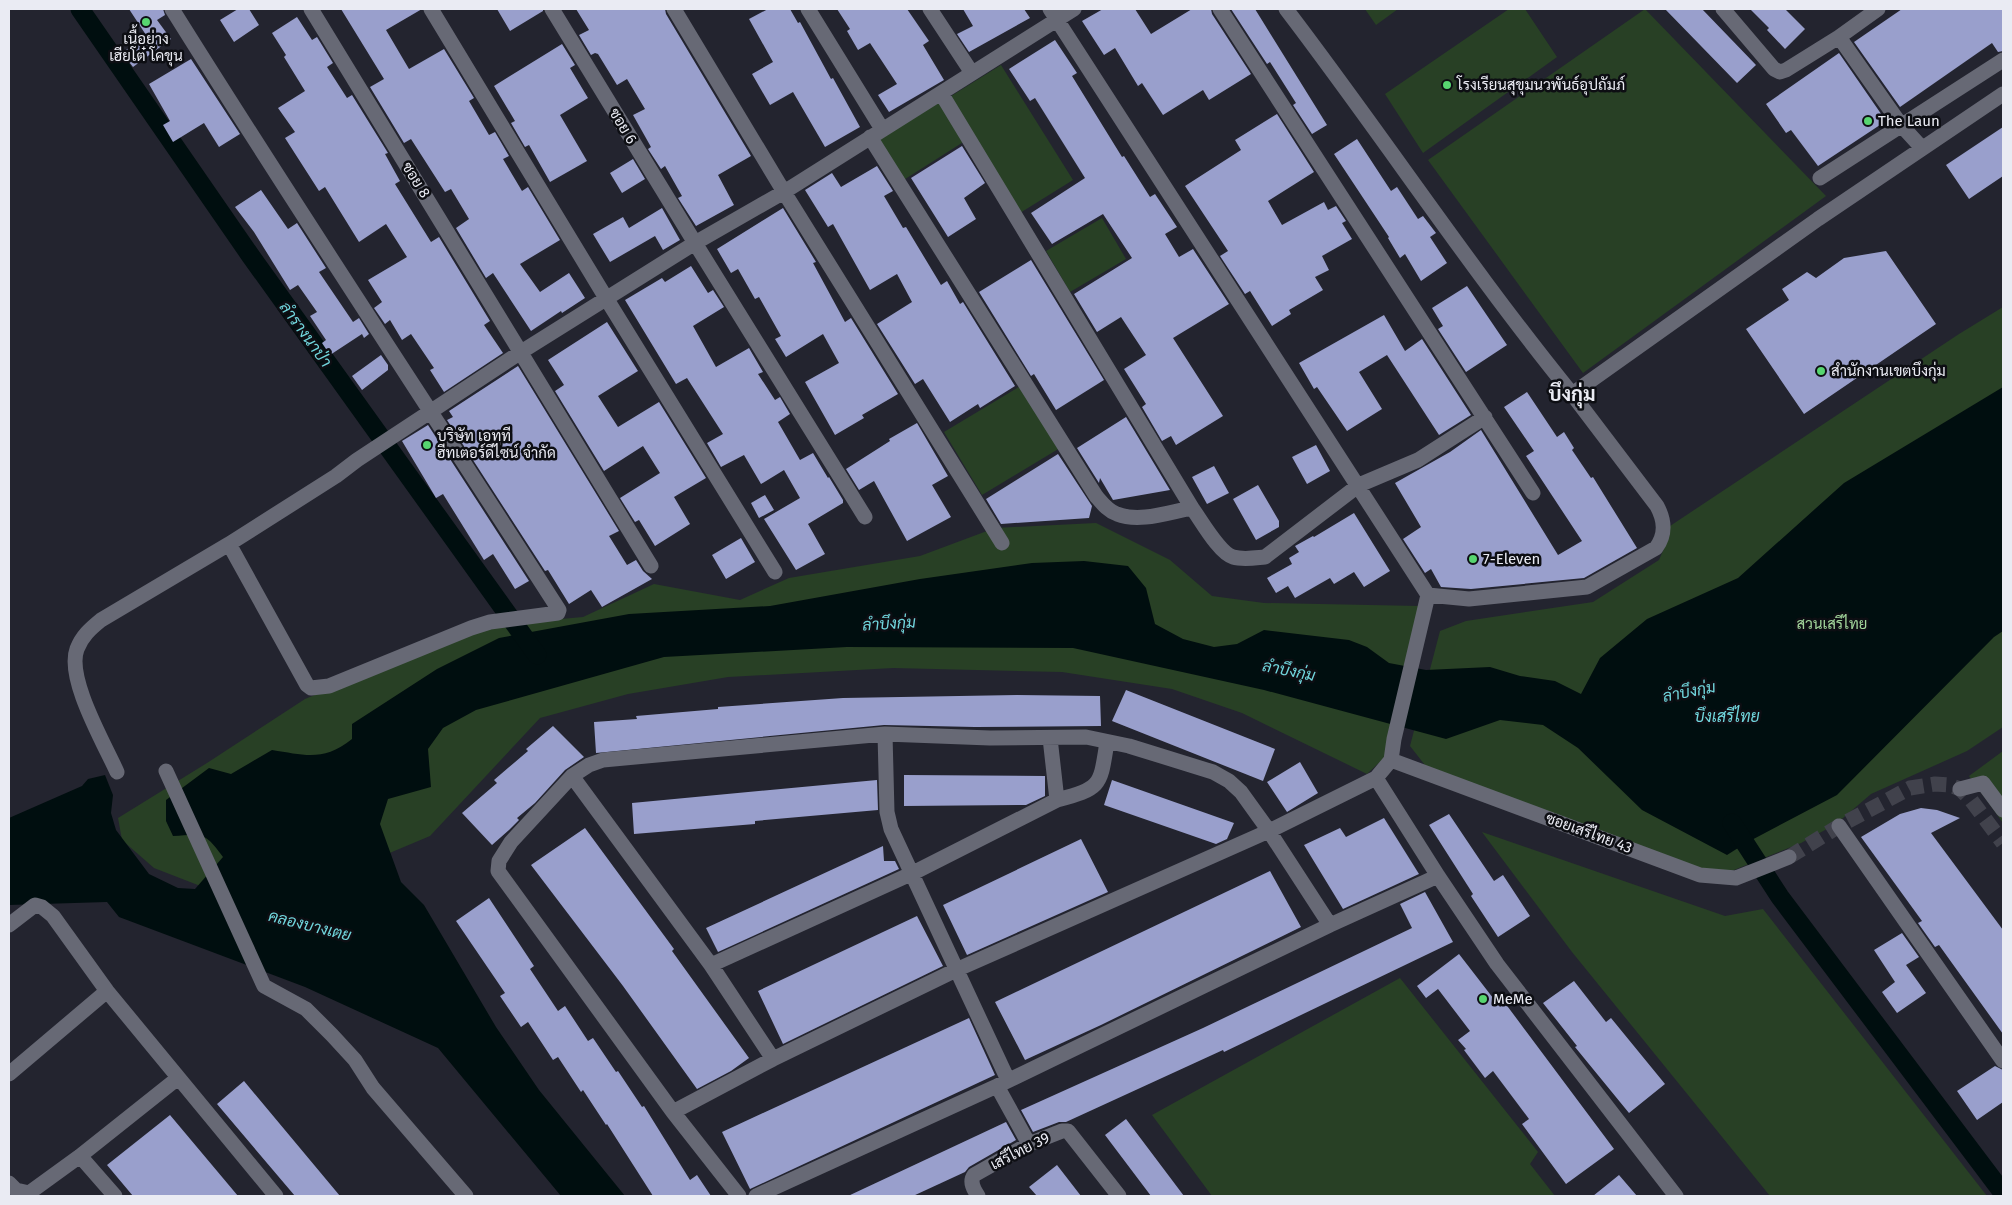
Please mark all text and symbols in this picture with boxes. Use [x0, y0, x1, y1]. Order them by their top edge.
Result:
marker: เนื้อย่าง เฮียโต๋ โคขุน [140, 16, 152, 28]
place label: เนื้อย่าง เฮียโต๋ โคขุน [109, 24, 183, 67]
place label: โรงเรียนสุขุมนวพันธ์อุปถัมภ์ [1456, 75, 1625, 96]
marker: โรงเรียนสุขุมนวพันธ์อุปถัมภ์ [1441, 79, 1453, 91]
street label: ซอย 6 [605, 105, 641, 147]
place label: The Laun [1878, 112, 1940, 130]
marker: The Laun [1862, 115, 1874, 127]
street label: ซอย 8 [398, 159, 434, 201]
water label: ลำรางนาป่า [276, 298, 336, 371]
place label: สำนักงานเขตบึงกุ่ม [1831, 361, 1946, 382]
marker: สำนักงานเขตบึงกุ่ม [1815, 365, 1827, 377]
district label: บึงกุ่ม [1548, 381, 1596, 409]
place label: บริษัท เอทูที ฮีทเตอร์ดีไซน์ จำกัด [437, 426, 556, 462]
marker: บริษัท เอทูที ฮีทเตอร์ดีไซน์ จำกัด [421, 439, 433, 451]
place label: 7-Eleven [1483, 550, 1540, 568]
marker: 7-Eleven [1467, 553, 1479, 565]
water label: ลำบึงกุ่ม [862, 612, 917, 636]
park label: สวนเสรีไทย [1797, 614, 1867, 633]
water label: ลำบึงกุ่ม [1260, 655, 1317, 687]
water label: ลำบึงกุ่ม [1661, 676, 1718, 708]
water label: บึงเสรีไทย [1694, 705, 1760, 726]
street label: ซอยเสรีไทย 43 [1543, 808, 1635, 857]
water label: คลองบางเตย [266, 906, 353, 945]
place label: MeMe [1493, 990, 1533, 1008]
marker: MeMe [1477, 993, 1489, 1005]
street label: เสรีไทย 39 [987, 1127, 1053, 1174]

